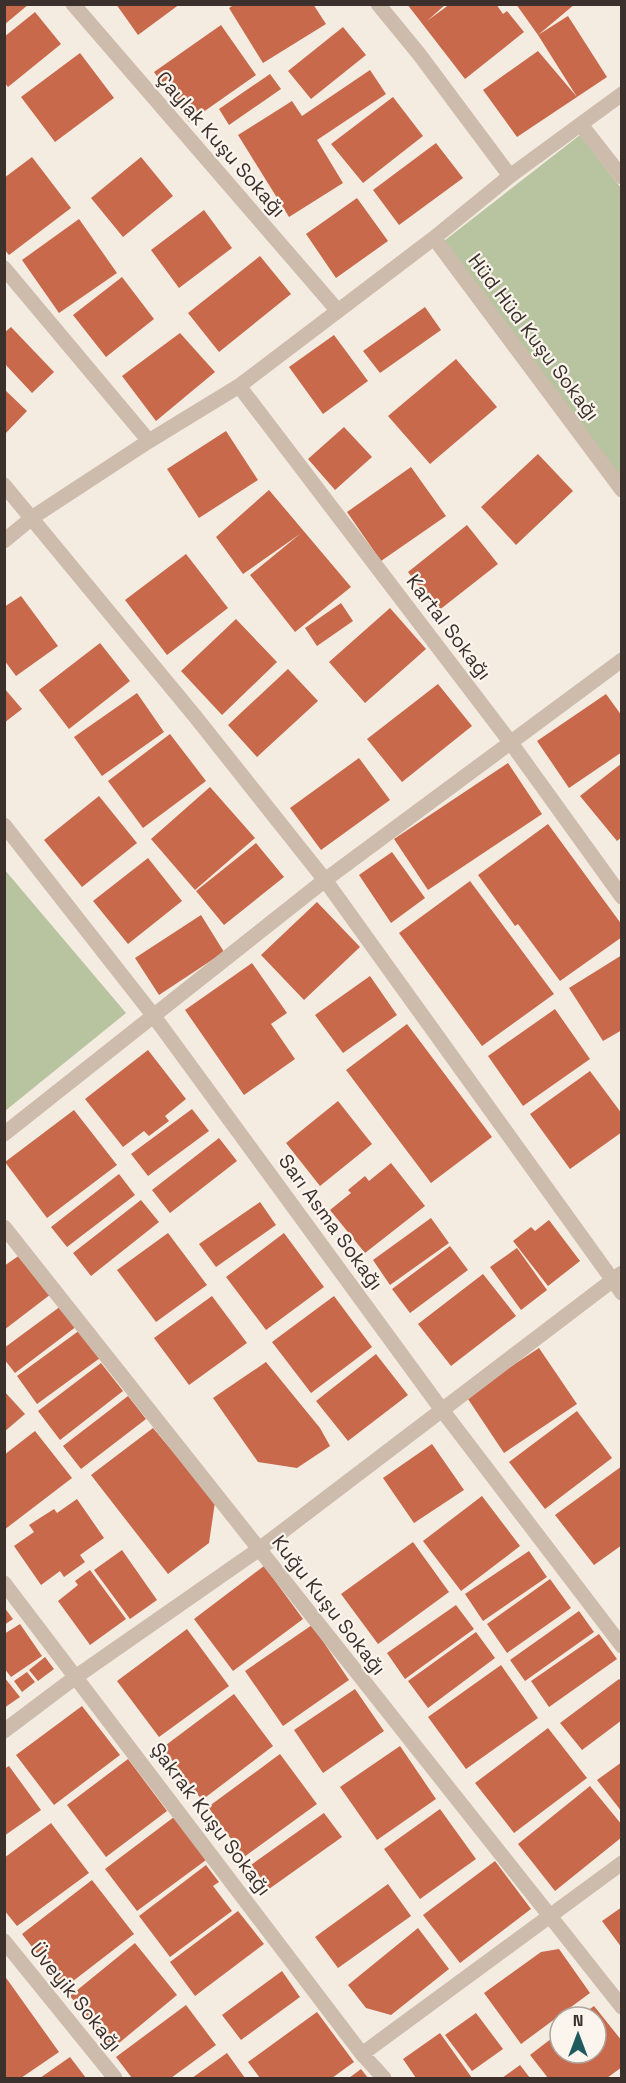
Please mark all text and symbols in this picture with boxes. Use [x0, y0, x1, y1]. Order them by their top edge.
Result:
street label: Çaylak Kuşu Sokağı [151, 66, 291, 222]
street label: Hüd Hüd Kuşu Sokağı [463, 248, 605, 426]
street label: Kartal Sokağı [401, 569, 497, 685]
street label: Sarı Asma Sokağı [273, 1149, 389, 1295]
street label: Kuğu Kuşu Sokağı [266, 1530, 392, 1680]
street label: Şakrak Kuşu Sokağı [145, 1737, 277, 1901]
street label: Üveyik Sokağı [24, 1937, 128, 2057]
north arrow [548, 2005, 608, 2065]
text: N [573, 2010, 583, 2031]

